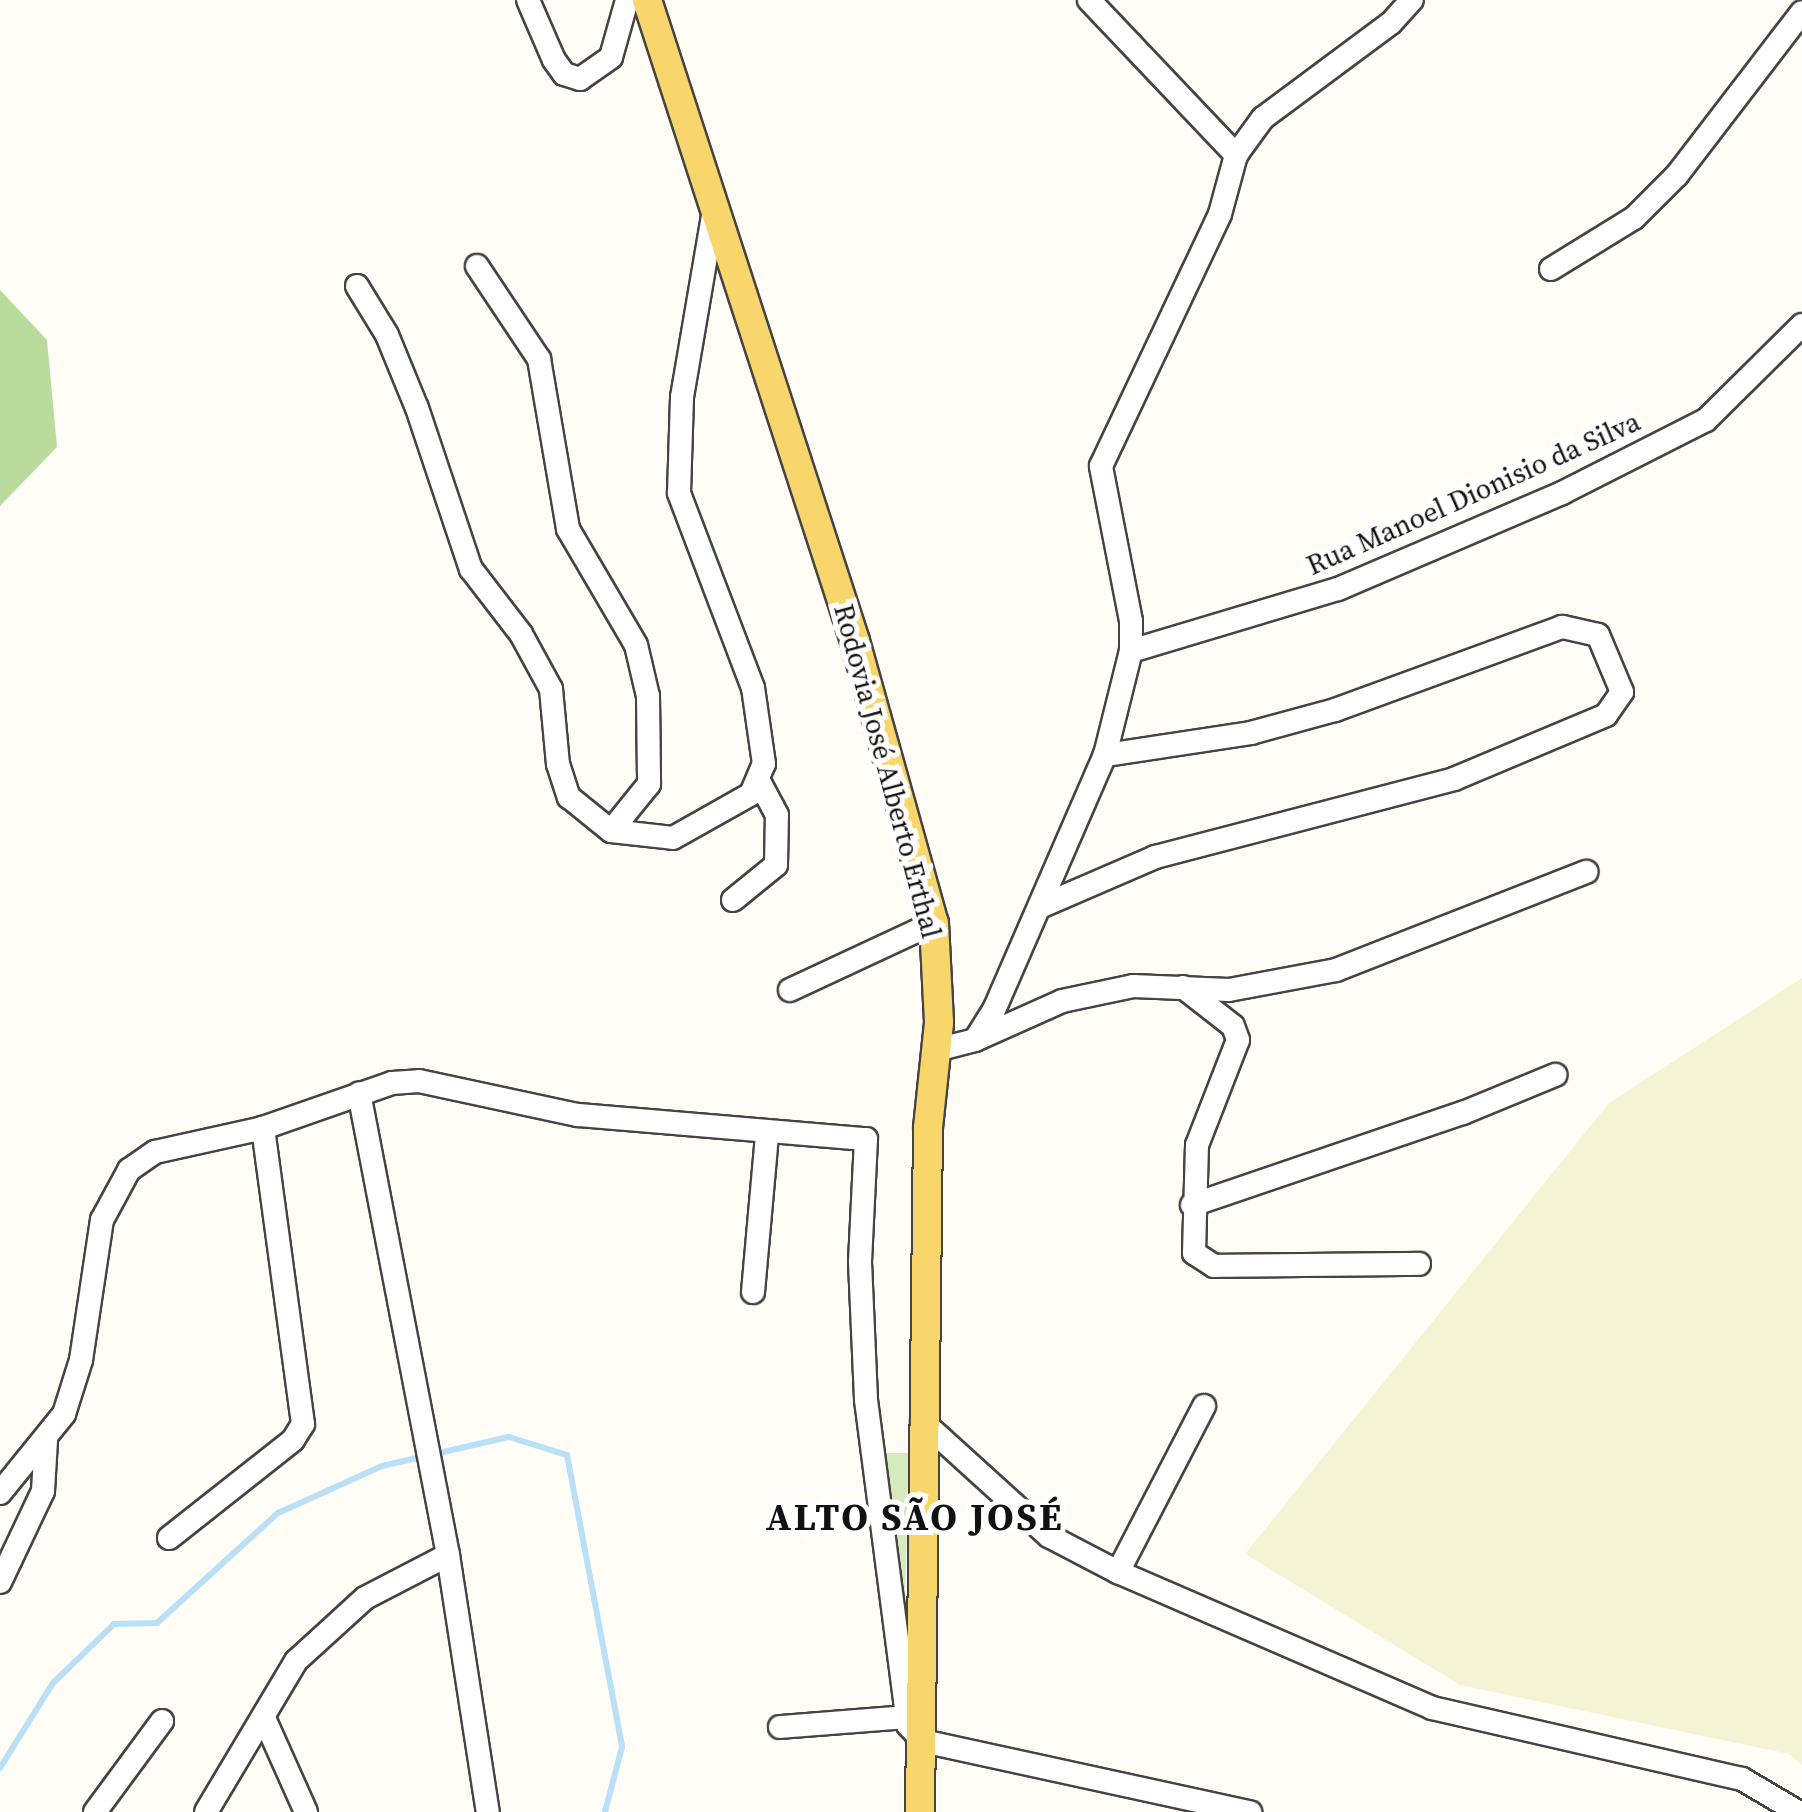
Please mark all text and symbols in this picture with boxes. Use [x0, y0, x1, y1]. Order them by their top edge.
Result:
street label: Rua Manoel Dionisio da Silva [1301, 404, 1645, 582]
street label: Rodovia José Alberto Erthal [827, 600, 949, 942]
district label: ALTO SÃO JOSÉ [766, 1495, 1064, 1541]

